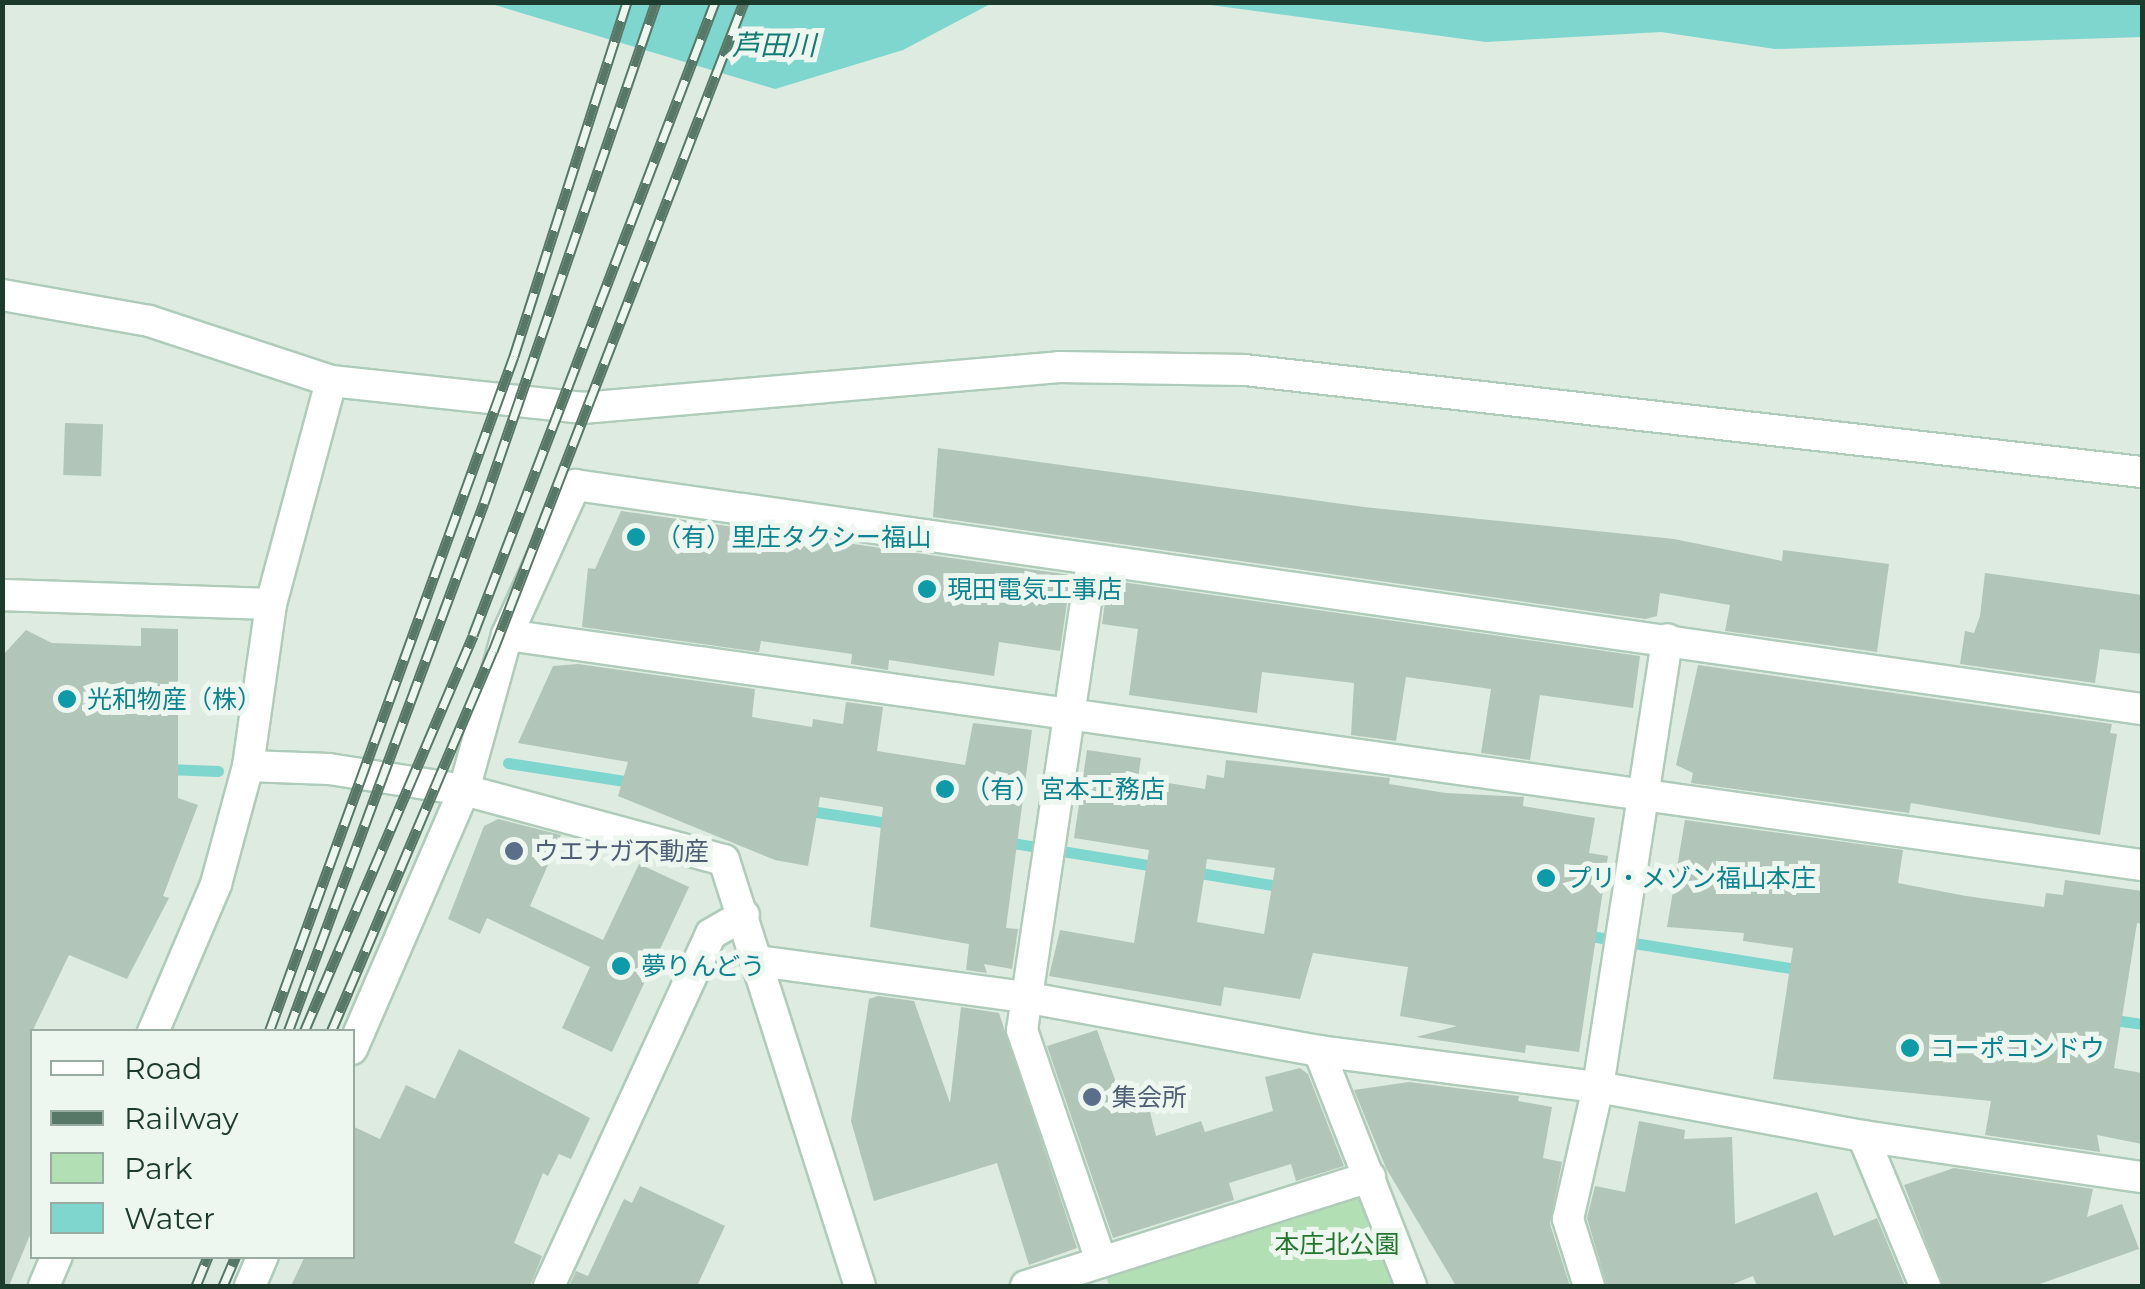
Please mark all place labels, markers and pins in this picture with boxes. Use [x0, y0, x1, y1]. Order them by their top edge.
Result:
place label: （有）里庄タクシー福山 [656, 522, 931, 552]
marker: （有）里庄タクシー福山 [625, 526, 647, 548]
place label: 現田電気工事店 [947, 574, 1122, 604]
marker: 現田電気工事店 [916, 578, 938, 600]
place label: 光和物産（株） [87, 684, 262, 714]
marker: 光和物産（株） [56, 688, 78, 710]
place label: （有）宮本工務店 [965, 774, 1165, 804]
marker: （有）宮本工務店 [934, 778, 956, 800]
place label: ウエナガ不動産 [534, 836, 709, 866]
marker: ウエナガ不動産 [503, 840, 525, 862]
place label: プリ・メゾン福山本庄 [1566, 863, 1816, 893]
marker: プリ・メゾン福山本庄 [1535, 867, 1557, 889]
place label: 夢りんどう [641, 951, 766, 981]
marker: 夢りんどう [610, 955, 632, 977]
place label: コーポコンドウ [1930, 1033, 2105, 1063]
marker: コーポコンドウ [1899, 1037, 1921, 1059]
place label: 集会所 [1112, 1082, 1187, 1112]
marker: 集会所 [1081, 1086, 1103, 1108]

